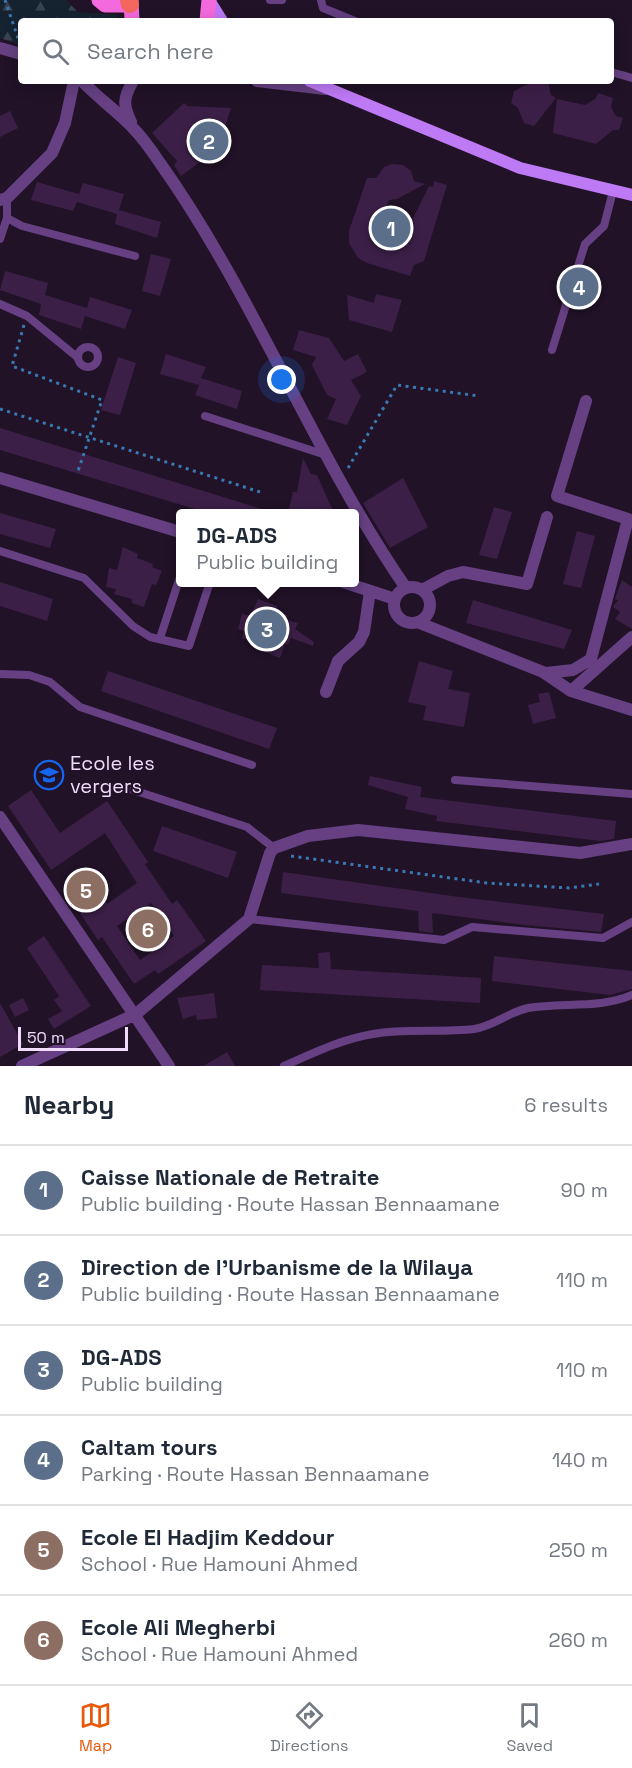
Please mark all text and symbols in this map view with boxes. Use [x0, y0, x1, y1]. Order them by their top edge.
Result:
search box [18, 18, 614, 84]
icon: search [39, 35, 72, 68]
text: Search here [87, 37, 214, 65]
pin: 2 [190, 118, 228, 164]
pin: 1 [372, 206, 410, 250]
pin: 4 [560, 264, 598, 310]
your location [267, 365, 296, 394]
popup [176, 509, 359, 587]
text: DG-ADS [197, 521, 277, 549]
text: Public building [197, 549, 338, 575]
pin: 3 [248, 606, 286, 652]
place label: Ecole les vergers [70, 750, 155, 799]
school or university icon: Ecole les vergers [33, 759, 65, 791]
pin: 5 [66, 868, 106, 912]
pin: 6 [128, 906, 168, 952]
scale bar [18, 1024, 128, 1052]
text: 50 m [27, 1027, 65, 1048]
text: Nearby [24, 1088, 114, 1122]
text: 6 results [524, 1092, 608, 1118]
text: Caisse Nationale de Retraite [81, 1163, 379, 1191]
text: 1 [39, 1177, 48, 1203]
text: 90 m [561, 1177, 608, 1203]
text: Public building · Route Hassan Bennaamane [81, 1191, 500, 1217]
text: Direction de l'Urbanisme de la Wilaya [81, 1253, 473, 1281]
text: 2 [38, 1267, 49, 1293]
text: 110 m [556, 1267, 608, 1293]
text: Public building · Route Hassan Bennaamane [81, 1281, 500, 1307]
text: DG-ADS [81, 1343, 161, 1371]
text: 3 [37, 1357, 50, 1383]
text: 110 m [556, 1357, 608, 1383]
text: Public building [81, 1371, 223, 1397]
text: Caltam tours [81, 1433, 218, 1461]
text: 4 [37, 1447, 50, 1473]
text: 140 m [552, 1447, 608, 1473]
text: Parking · Route Hassan Bennaamane [81, 1461, 429, 1487]
text: Ecole El Hadjim Keddour [81, 1523, 334, 1551]
text: 5 [38, 1537, 50, 1563]
text: 250 m [549, 1537, 608, 1563]
text: School · Rue Hamouni Ahmed [81, 1551, 358, 1577]
text: Ecole Ali Megherbi [81, 1613, 276, 1641]
text: 6 [37, 1627, 50, 1653]
text: 260 m [549, 1627, 608, 1653]
text: School · Rue Hamouni Ahmed [81, 1641, 358, 1667]
tab: Map [79, 1699, 112, 1756]
tab: Directions [270, 1699, 349, 1756]
tab: Saved [506, 1699, 553, 1756]

